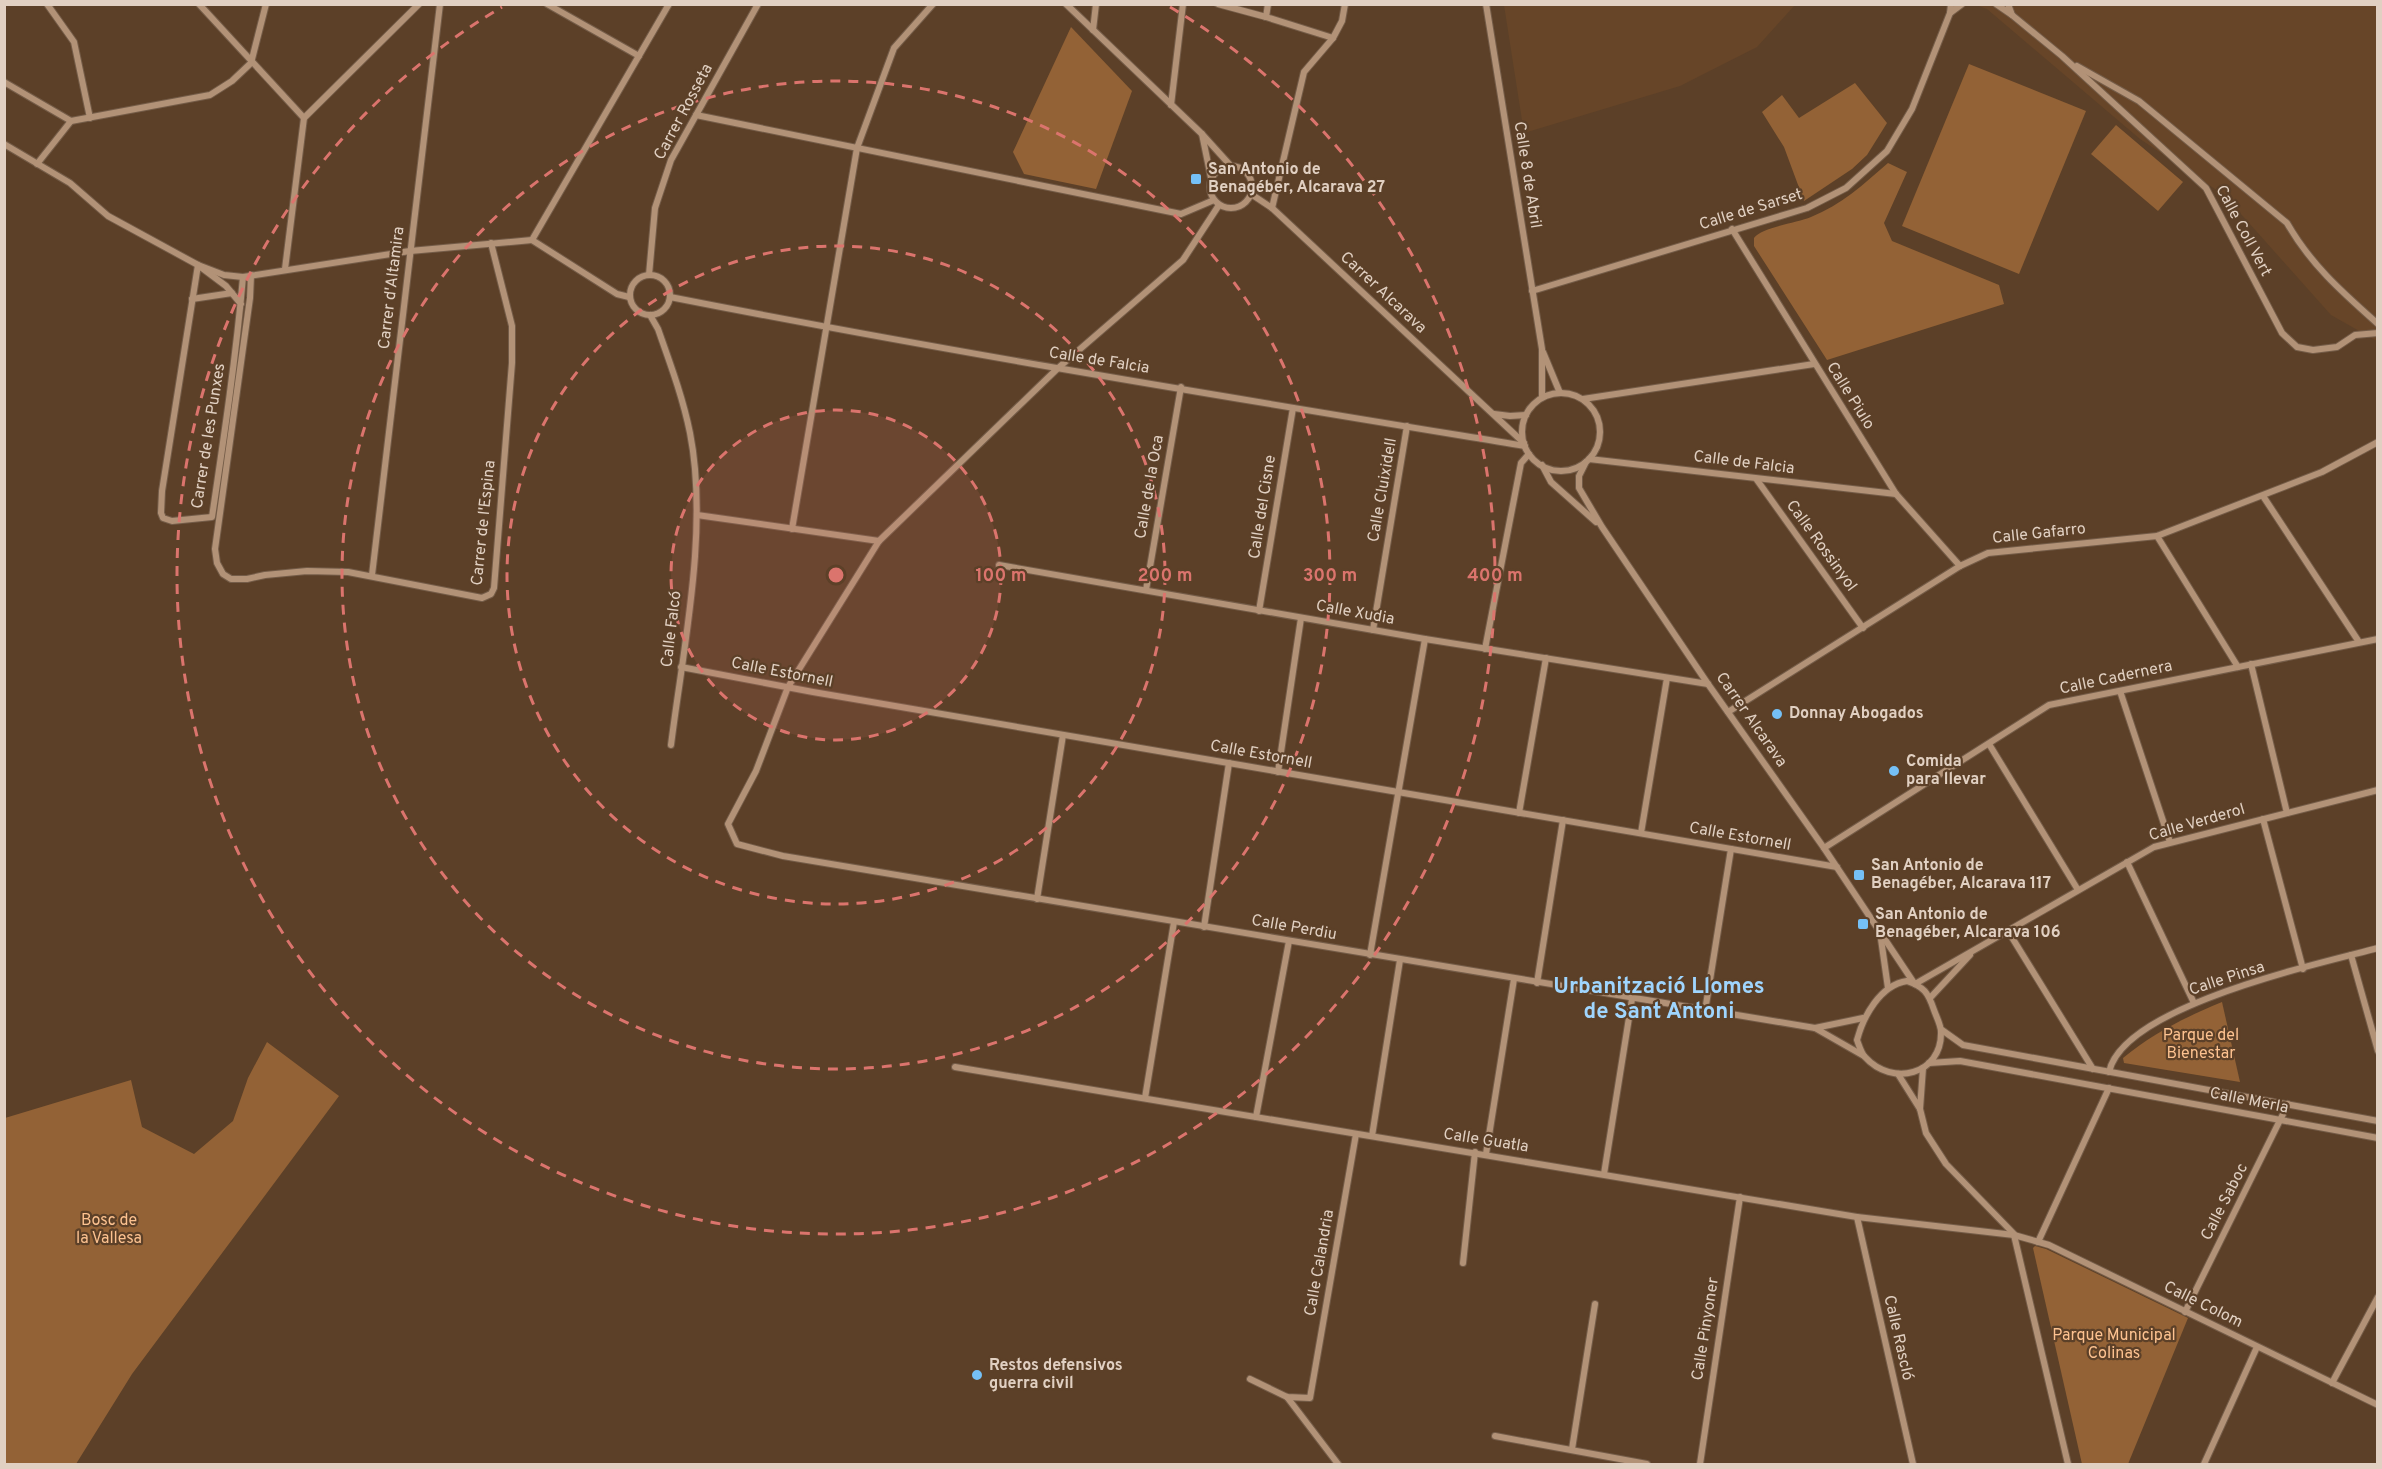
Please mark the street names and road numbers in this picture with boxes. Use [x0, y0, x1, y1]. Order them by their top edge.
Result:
street label: Carrer Rosseta [650, 60, 718, 164]
street label: Calle 8 de Abril [1509, 120, 1545, 230]
street label: Calle Coll Vert [2211, 182, 2275, 280]
street label: Calle de Sarset [1697, 185, 1805, 235]
street label: Carrer d'Altamira [375, 225, 409, 351]
street label: Carrer Alcarava [1336, 248, 1430, 338]
street label: Calle de Falcia [1047, 343, 1151, 379]
street label: Calle Piulo [1821, 359, 1879, 433]
street label: Carrer de les Punxes [188, 362, 230, 510]
street label: Calle de la Oca [1131, 434, 1169, 540]
street label: Calle Cluixidell [1364, 436, 1402, 544]
street label: Calle de Falcia [1692, 447, 1796, 479]
street label: Calle del Cisne [1245, 454, 1281, 560]
street label: Carrer de l'Espina [467, 459, 501, 587]
street label: Calle Rossinyol [1781, 496, 1861, 596]
street label: Calle Gafarro [1991, 519, 2087, 549]
street label: Calle Falcó [657, 590, 687, 668]
street label: Calle Xudia [1314, 596, 1396, 630]
street label: Calle Estornell [729, 653, 835, 693]
street label: Calle Cadernera [2058, 656, 2174, 700]
street label: Carrer Alcarava [1711, 669, 1791, 771]
street label: Calle Estornell [1208, 736, 1314, 774]
street label: Calle Verderol [2147, 800, 2247, 846]
street label: Calle Estornell [1687, 818, 1793, 856]
street label: Calle Perdiu [1250, 911, 1338, 945]
street label: Calle Pinsa [2187, 957, 2267, 1001]
street label: Calle Merla [2208, 1084, 2290, 1118]
street label: Calle Guatla [1442, 1124, 1530, 1158]
street label: Calle Saboc [2197, 1160, 2253, 1244]
street label: Calle Calandria [1301, 1208, 1339, 1318]
street label: Calle Pinyoner [1688, 1276, 1724, 1382]
street label: Calle Colom [2160, 1277, 2246, 1333]
street label: Calle Rascló [1878, 1293, 1918, 1383]

